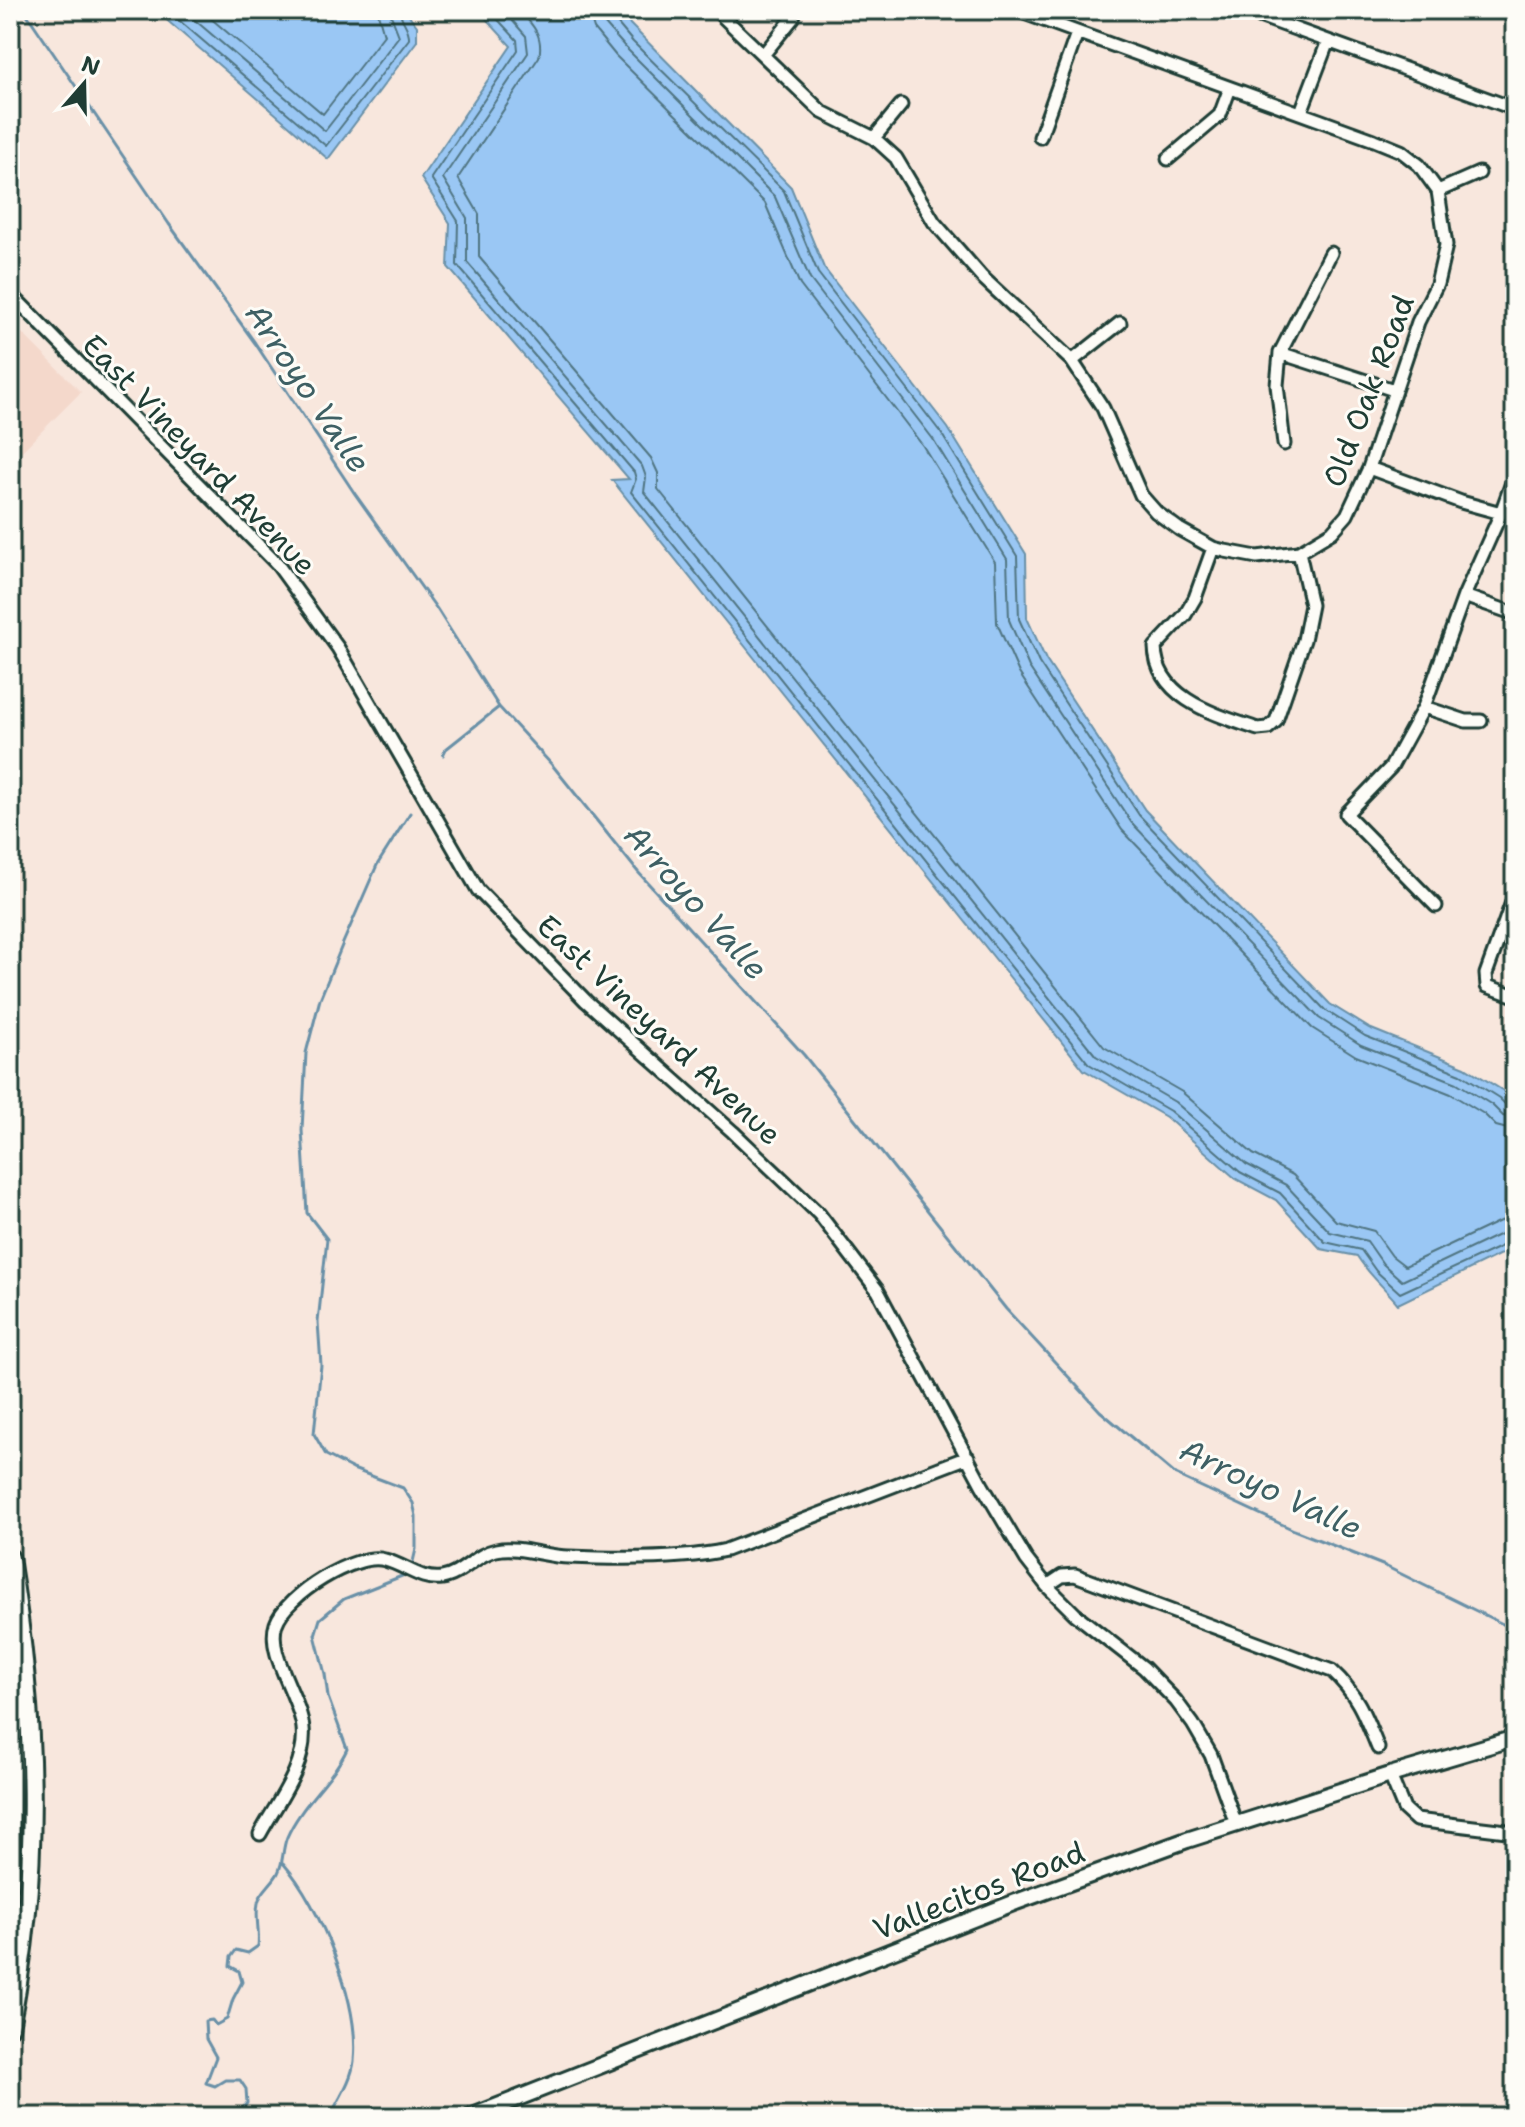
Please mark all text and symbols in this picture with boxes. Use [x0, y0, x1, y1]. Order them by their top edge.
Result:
north arrow [44, 44, 124, 124]
text: N [78, 49, 104, 82]
street label: Old Oak Road [1313, 289, 1424, 493]
water label: Arroyo Valle [236, 294, 381, 481]
street label: East Vineyard Avenue [73, 325, 326, 584]
water label: Arroyo Valle [615, 814, 778, 989]
street label: East Vineyard Avenue [528, 905, 791, 1154]
water label: Arroyo Valle [1173, 1428, 1369, 1549]
street label: Vallecitos Road [867, 1831, 1090, 1950]

